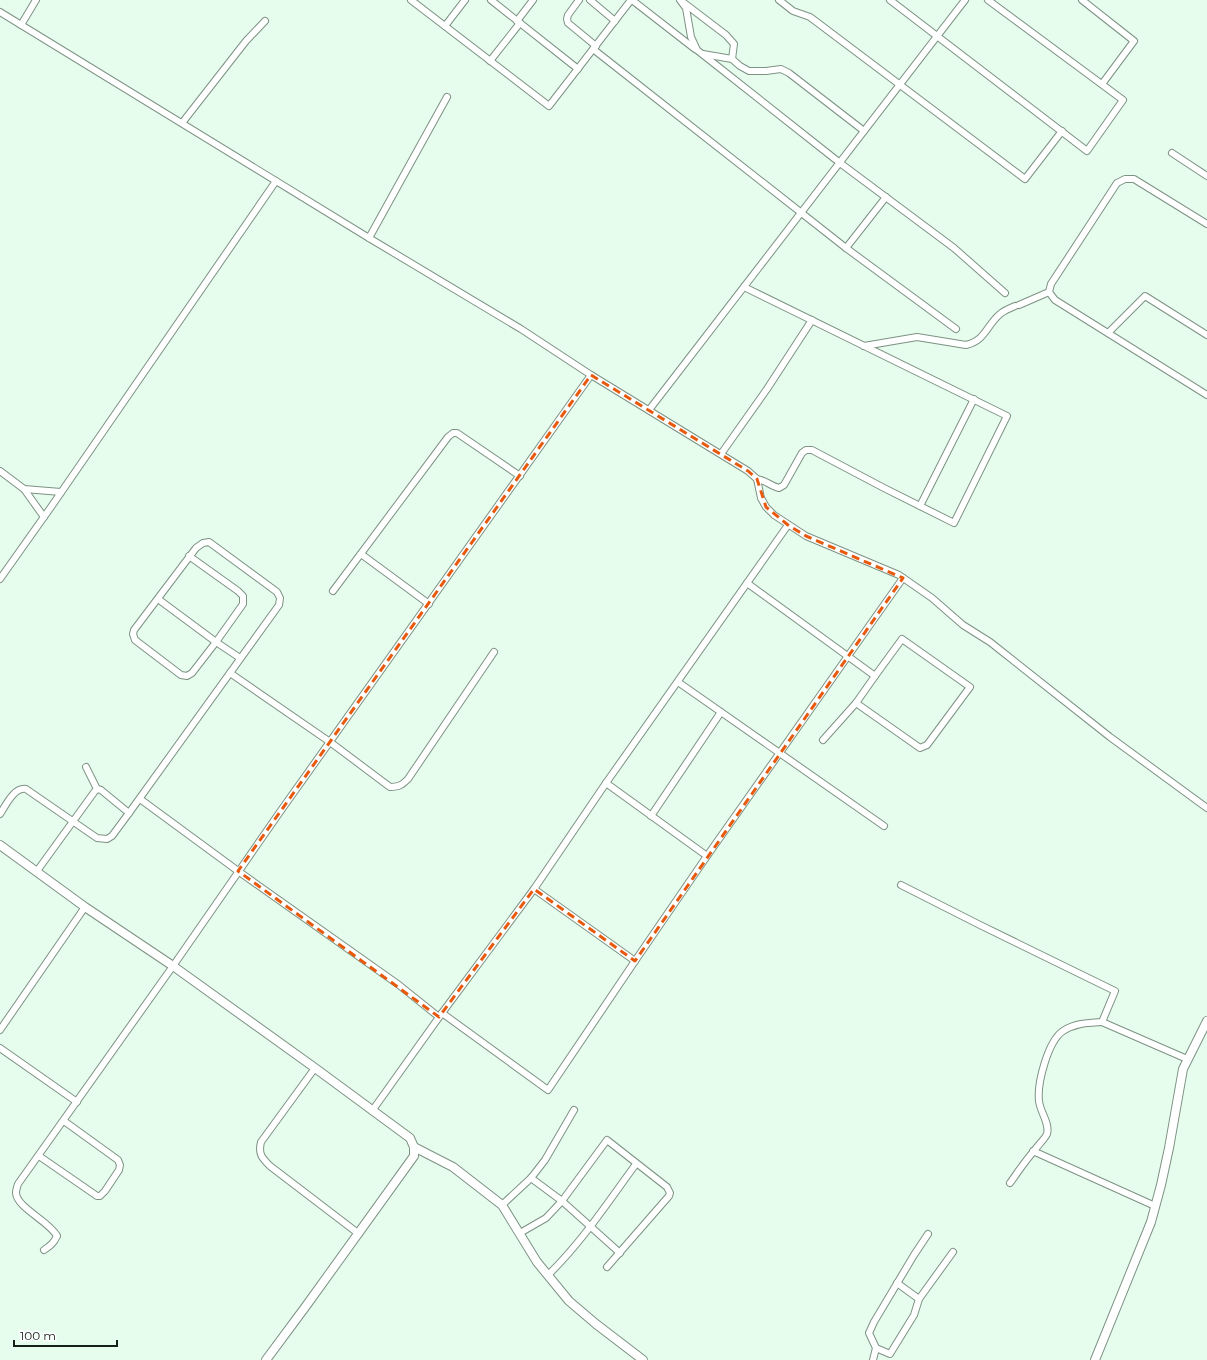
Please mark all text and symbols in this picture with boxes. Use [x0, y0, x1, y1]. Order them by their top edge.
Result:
scale bar [14, 1322, 117, 1348]
text: 100 m [20, 1328, 56, 1343]

